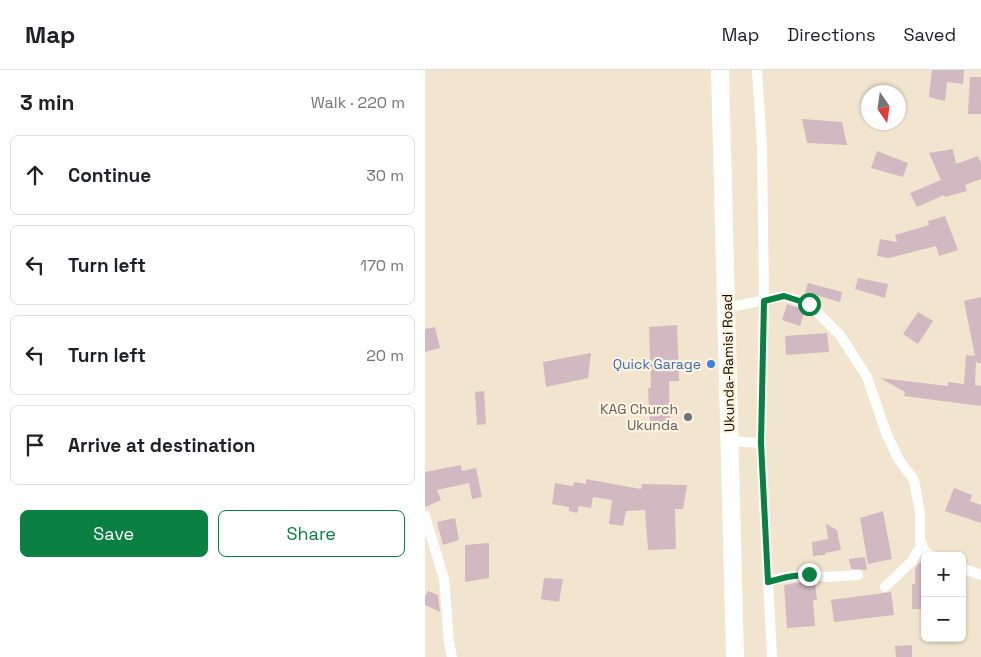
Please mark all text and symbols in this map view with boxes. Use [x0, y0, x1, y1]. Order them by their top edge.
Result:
text: Map [25, 19, 75, 50]
text: Map [722, 23, 759, 46]
text: Directions [787, 23, 876, 46]
text: Saved [904, 23, 956, 46]
north arrow [861, 85, 906, 130]
text: 3 min [20, 89, 75, 116]
text: Walk · 220 m [311, 92, 405, 113]
icon: ahead [21, 161, 49, 189]
text: Continue [68, 163, 151, 188]
text: 30 m [366, 165, 404, 186]
icon: left [21, 251, 49, 279]
text: Turn left [68, 253, 146, 278]
text: 170 m [360, 255, 404, 276]
route start [798, 293, 821, 316]
street label: Ukunda-Ramisi Road [718, 294, 738, 432]
icon: left [21, 341, 49, 369]
text: Turn left [68, 343, 146, 368]
text: 20 m [366, 345, 404, 366]
place label: Quick Garage [613, 355, 701, 373]
marker: Quick Garage [705, 358, 717, 370]
place label: KAG Church Ukunda [600, 400, 678, 434]
marker: KAG Church Ukunda [682, 411, 694, 423]
icon: arrive [21, 431, 49, 459]
text: Arrive at destination [68, 433, 256, 458]
button: Save [20, 510, 208, 557]
button: Share [218, 510, 405, 557]
map controls [921, 552, 966, 642]
button: + [921, 552, 966, 597]
route end [798, 563, 821, 586]
button: − [921, 597, 966, 642]

